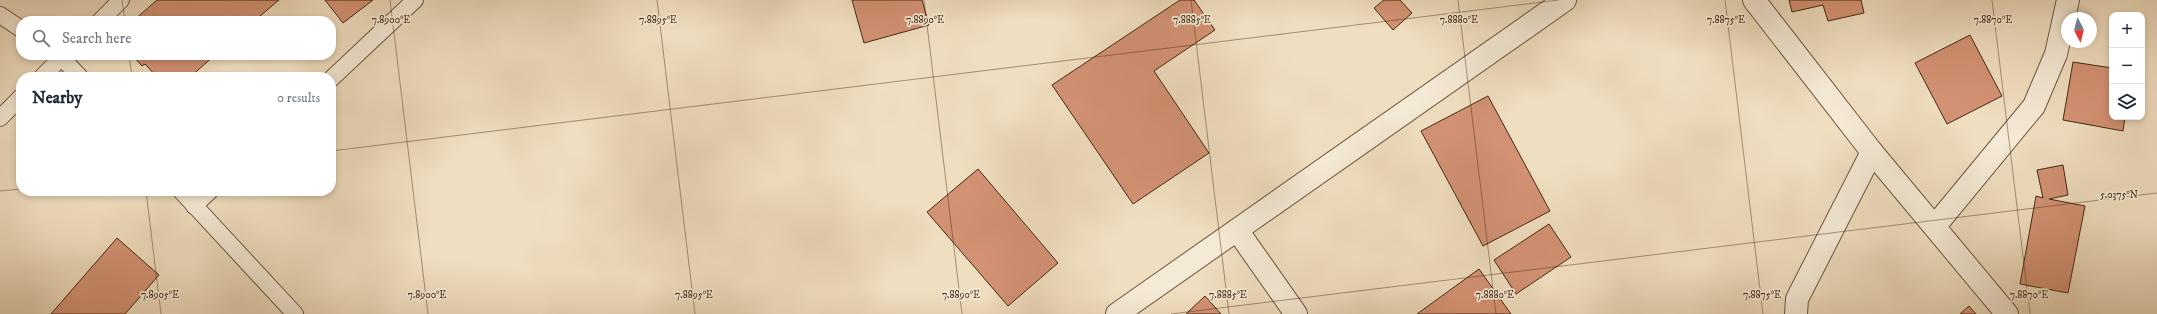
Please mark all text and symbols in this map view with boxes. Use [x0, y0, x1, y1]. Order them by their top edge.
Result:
north arrow [2061, 12, 2097, 48]
map controls [2109, 12, 2145, 120]
button: + [2109, 12, 2145, 48]
text: 7.8900°E [372, 14, 410, 26]
text: 7.8895°E [639, 14, 677, 26]
text: 7.8890°E [906, 14, 944, 26]
text: 7.8885°E [1173, 14, 1211, 26]
text: 7.8880°E [1440, 14, 1478, 26]
text: 7.8875°E [1707, 14, 1745, 26]
text: 7.8870°E [1974, 14, 2012, 26]
search box [16, 16, 336, 60]
icon: search [30, 27, 52, 49]
text: Search here [62, 29, 131, 48]
button: − [2109, 48, 2145, 84]
button: layers [2109, 84, 2145, 120]
text: Nearby [32, 87, 82, 109]
text: 0 results [277, 90, 320, 106]
text: 5.0375°N [2100, 189, 2138, 201]
text: 7.8905°E [141, 289, 179, 301]
text: 7.8900°E [408, 289, 446, 301]
text: 7.8895°E [675, 289, 713, 301]
text: 7.8890°E [942, 289, 980, 301]
text: 7.8885°E [1209, 289, 1247, 301]
text: 7.8880°E [1476, 289, 1514, 301]
text: 7.8875°E [1743, 289, 1781, 301]
text: 7.8870°E [2010, 289, 2048, 301]

